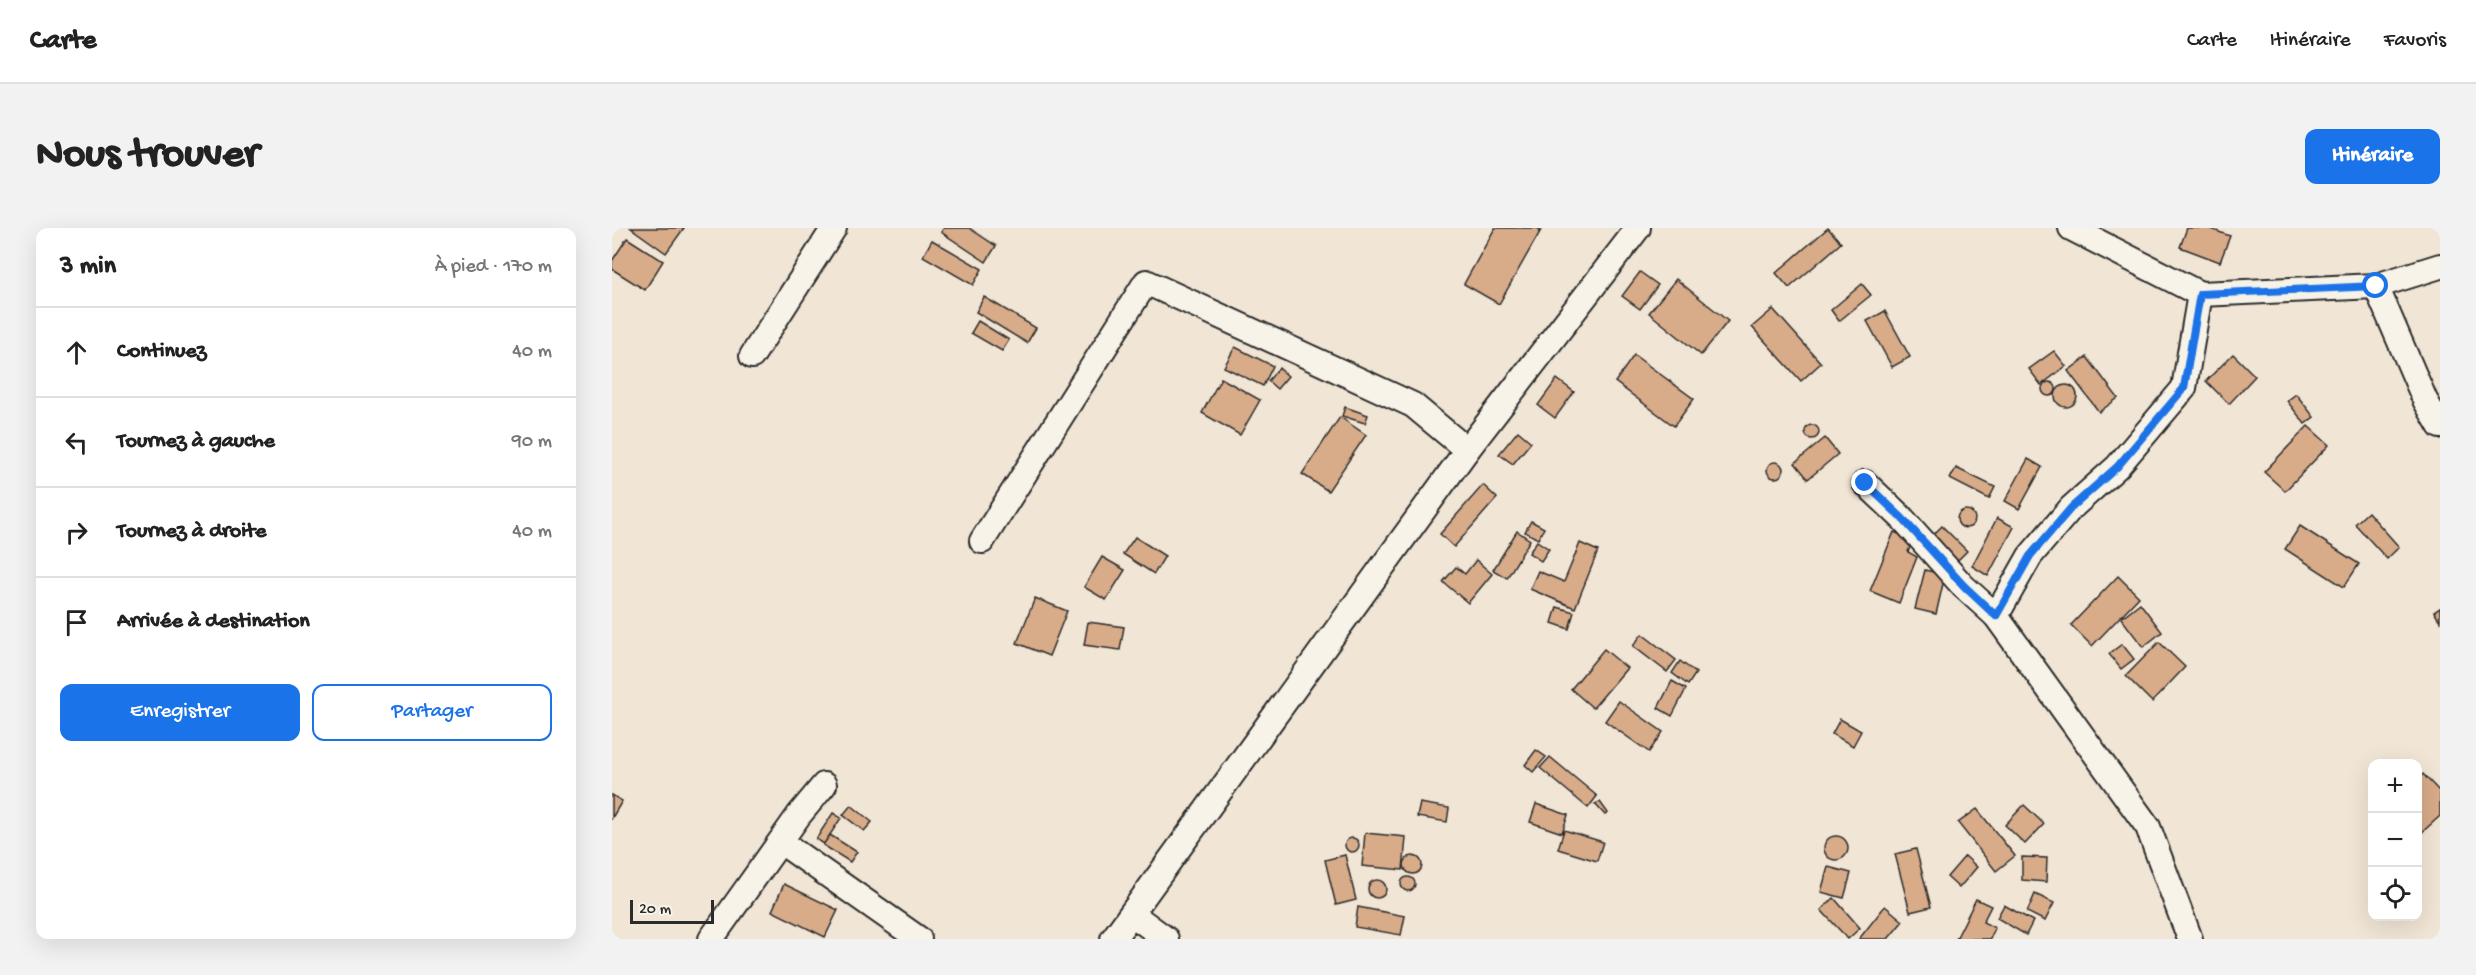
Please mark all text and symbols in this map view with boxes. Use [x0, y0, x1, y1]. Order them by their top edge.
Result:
text: Carte [30, 25, 97, 58]
text: Carte [2187, 29, 2237, 54]
text: Itinéraire [2270, 29, 2351, 54]
text: Favoris [2384, 29, 2446, 54]
button: Itinéraire [2305, 129, 2440, 184]
text: Nous trouver [36, 132, 259, 181]
text: 3 min [60, 252, 116, 283]
text: À pied · 170 m [435, 256, 552, 279]
route start [2362, 272, 2388, 298]
icon: ahead [60, 336, 93, 369]
text: Continuez [117, 339, 206, 365]
text: 40 m [512, 341, 552, 364]
icon: left [60, 426, 93, 459]
text: Tournez à gauche [117, 429, 275, 455]
text: 90 m [512, 431, 552, 454]
route end [1851, 469, 1877, 495]
icon: right [60, 516, 93, 549]
text: Tournez à droite [117, 519, 266, 545]
text: 40 m [512, 521, 552, 544]
icon: arrive [60, 606, 93, 639]
text: Arrivée à destination [117, 609, 310, 635]
button: Enregistrer [60, 684, 300, 741]
button: Partager [312, 684, 552, 741]
map controls [2368, 759, 2422, 921]
button: + [2368, 759, 2422, 813]
button: − [2368, 813, 2422, 867]
button: locate [2368, 867, 2422, 921]
scale bar [630, 897, 714, 924]
text: 20 m [639, 901, 671, 920]

